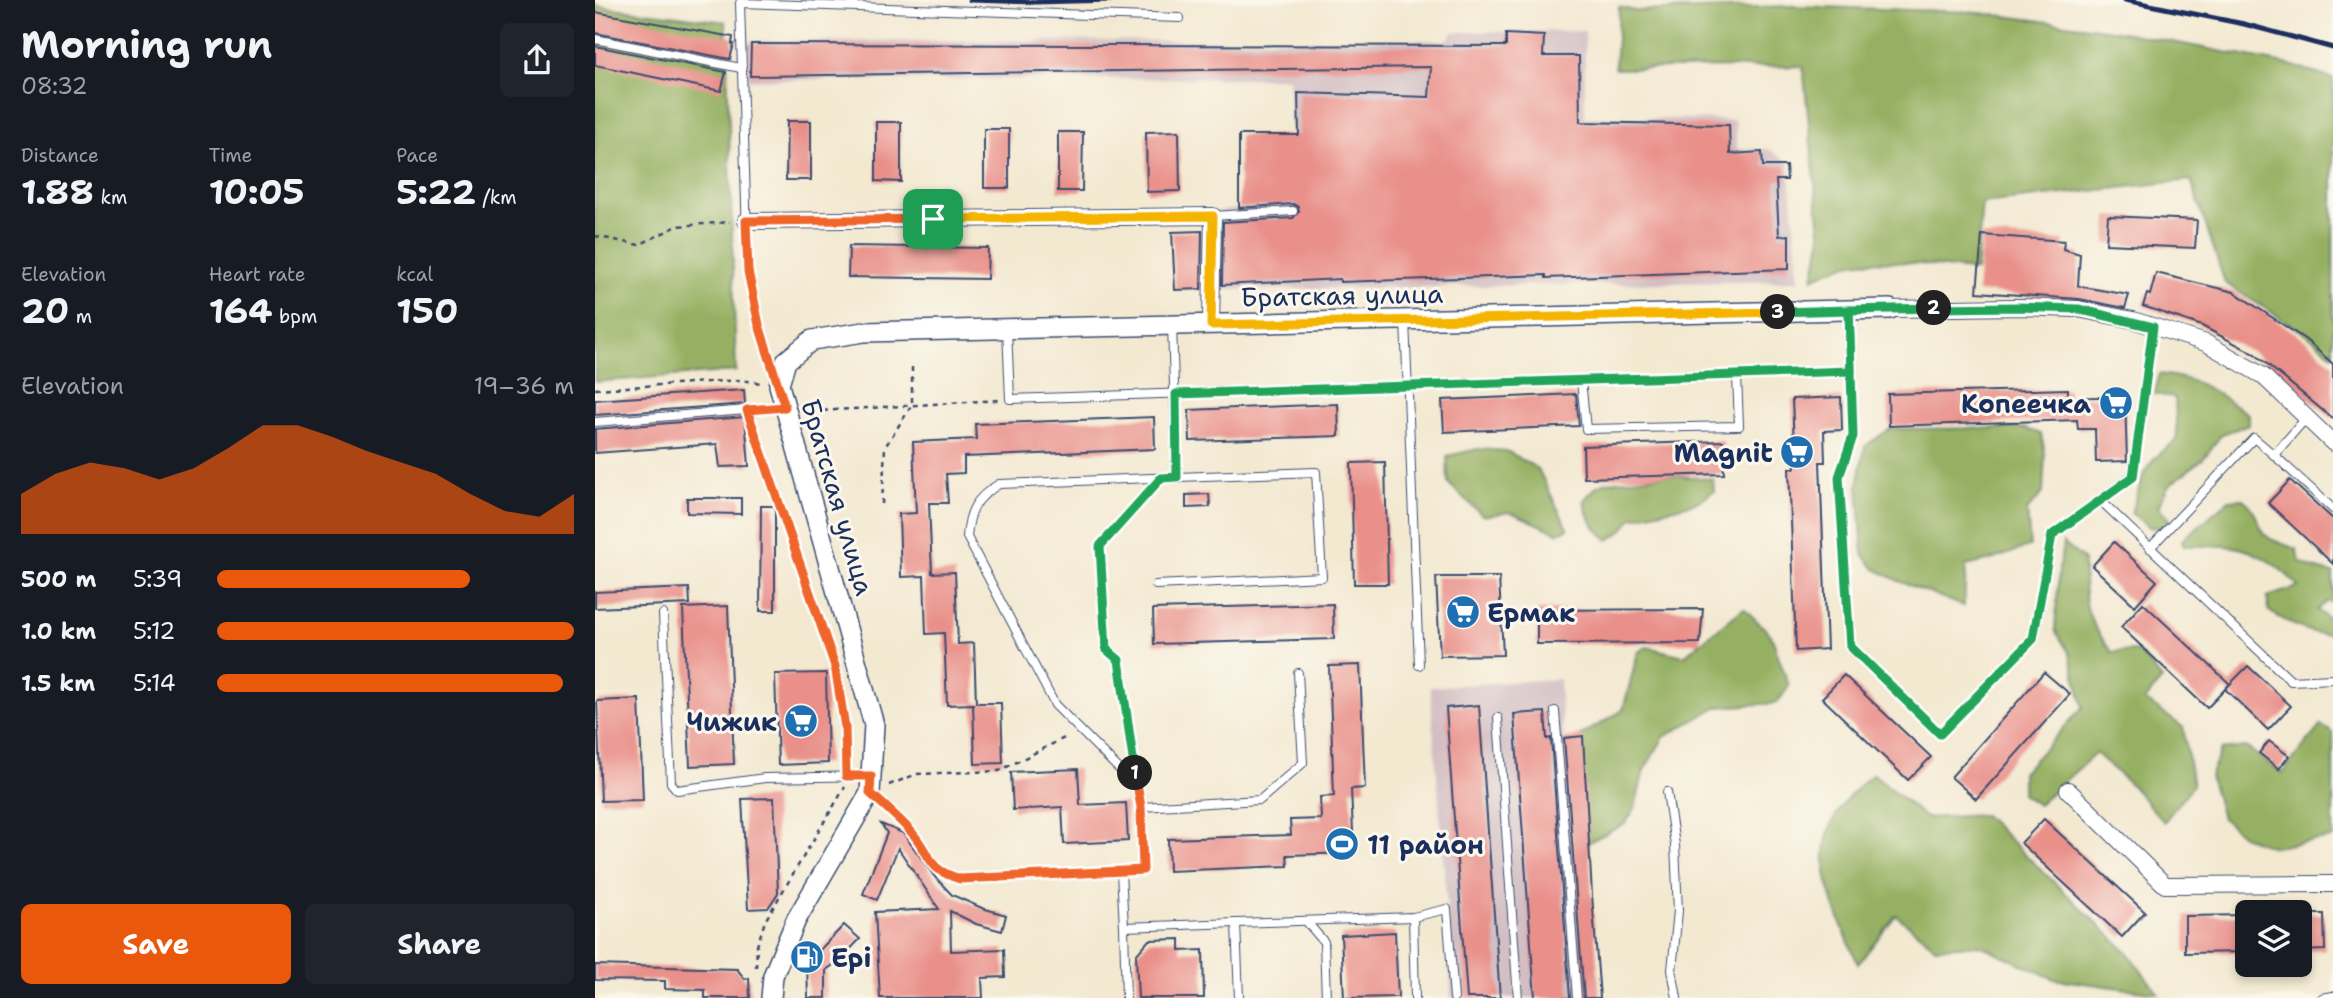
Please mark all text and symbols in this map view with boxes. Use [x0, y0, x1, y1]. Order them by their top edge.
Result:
text: Morning run [21, 19, 272, 70]
button: share [500, 23, 574, 97]
text: 08:32 [21, 71, 88, 101]
text: Distance [21, 143, 99, 168]
text: Time [209, 143, 252, 168]
text: Pace [396, 143, 438, 168]
text: 1.88 [21, 168, 94, 215]
text: 10:05 [209, 168, 304, 215]
text: 5:22 [396, 168, 476, 215]
text: km [94, 185, 127, 210]
text: /km [476, 185, 517, 210]
pin [903, 189, 963, 249]
icon: arrive [914, 200, 952, 238]
text: Elevation [21, 262, 106, 287]
text: Heart rate [209, 262, 305, 287]
text: kcal [396, 262, 433, 287]
street label: Братская улица [1240, 276, 1444, 314]
text: 20 [21, 287, 69, 334]
text: 164 [209, 287, 273, 334]
text: 150 [396, 287, 458, 334]
pin: 2 [1917, 290, 1951, 326]
pin: 3 [1761, 294, 1795, 330]
text: 2 [1927, 295, 1940, 320]
text: 3 [1771, 299, 1784, 324]
text: m [69, 304, 92, 329]
text: bpm [273, 304, 317, 329]
text: Elevation [21, 371, 124, 401]
text: 19–36 m [474, 371, 574, 401]
supermarket icon: Копеечка [2097, 384, 2135, 422]
place label: Копеечка [1961, 386, 2091, 421]
street label: Братская улица [793, 395, 883, 599]
supermarket icon: Magnit [1778, 433, 1816, 471]
place label: Magnit [1674, 435, 1773, 470]
text: 500 m [21, 564, 96, 594]
text: 5:39 [133, 564, 182, 594]
supermarket icon: Ермак [1444, 593, 1482, 631]
place label: Ермак [1487, 595, 1575, 630]
text: 1.0 km [21, 616, 96, 646]
text: 5:12 [133, 616, 175, 646]
text: 1.5 km [21, 668, 95, 698]
text: 5:14 [133, 668, 176, 698]
supermarket icon: Чижик [782, 702, 820, 740]
place label: Чижик [686, 704, 777, 739]
pin: 1 [1117, 756, 1153, 790]
text: 1 [1130, 760, 1139, 785]
sports icon: 11 район [1323, 825, 1361, 863]
place label: 11 район [1367, 827, 1484, 862]
map controls [2235, 900, 2312, 977]
button: layers [2235, 900, 2312, 977]
button: Save [21, 904, 291, 984]
button: Share [305, 904, 574, 984]
fuel station icon: Epi [788, 938, 826, 976]
place label: Epi [831, 940, 871, 975]

